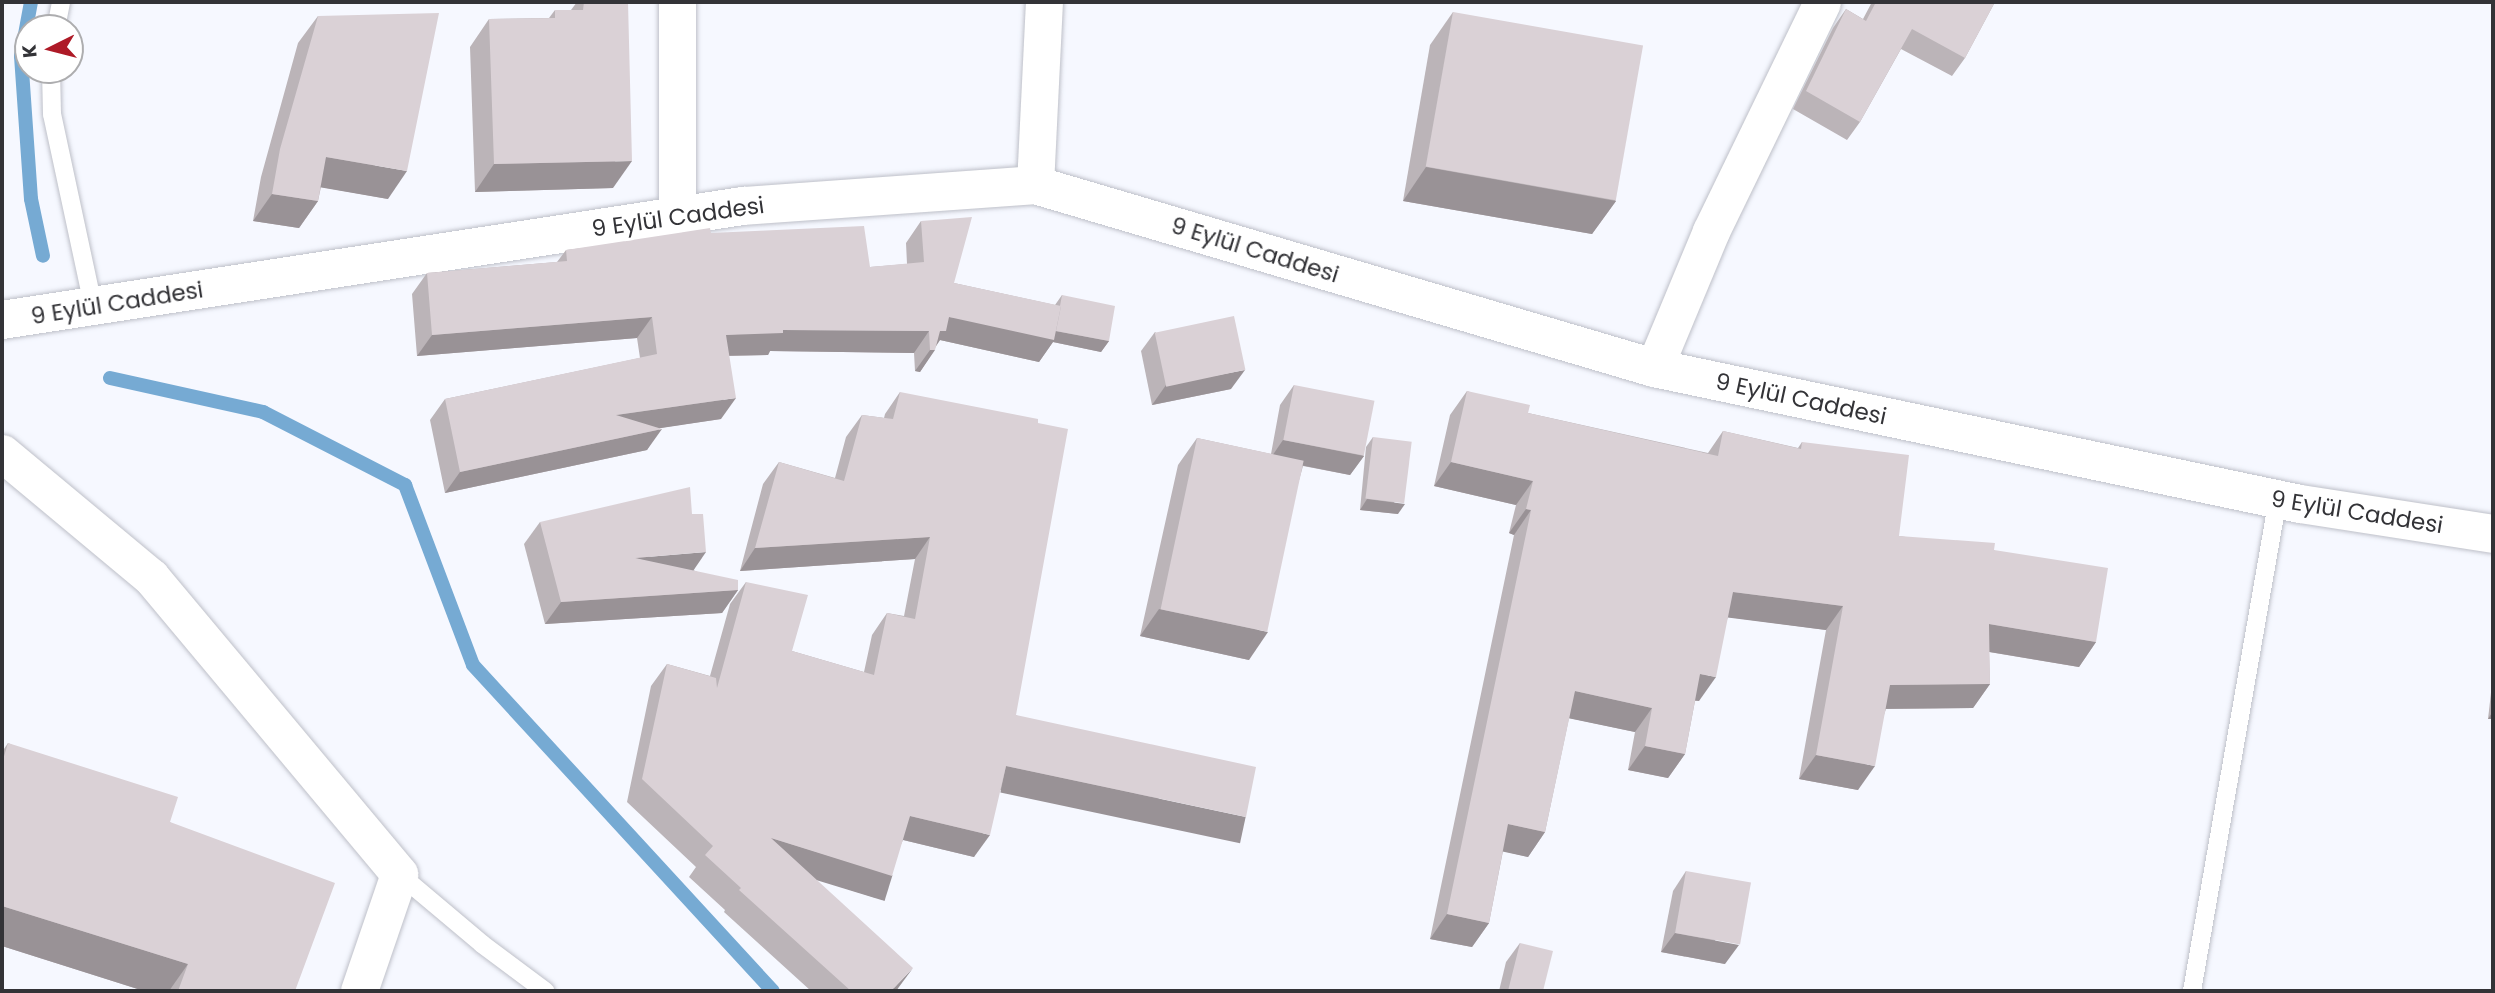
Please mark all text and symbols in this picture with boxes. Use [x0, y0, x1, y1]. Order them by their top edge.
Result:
north arrow [14, 14, 84, 84]
text: K [15, 43, 44, 59]
street label: 9 Eylül Caddesi [590, 191, 766, 243]
street label: 9 Eylül Caddesi [1168, 211, 1342, 289]
street label: 9 Eylül Caddesi [29, 276, 205, 330]
street label: 9 Eylül Caddesi [1713, 367, 1889, 431]
street label: 9 Eylül Caddesi [2269, 485, 2445, 539]

